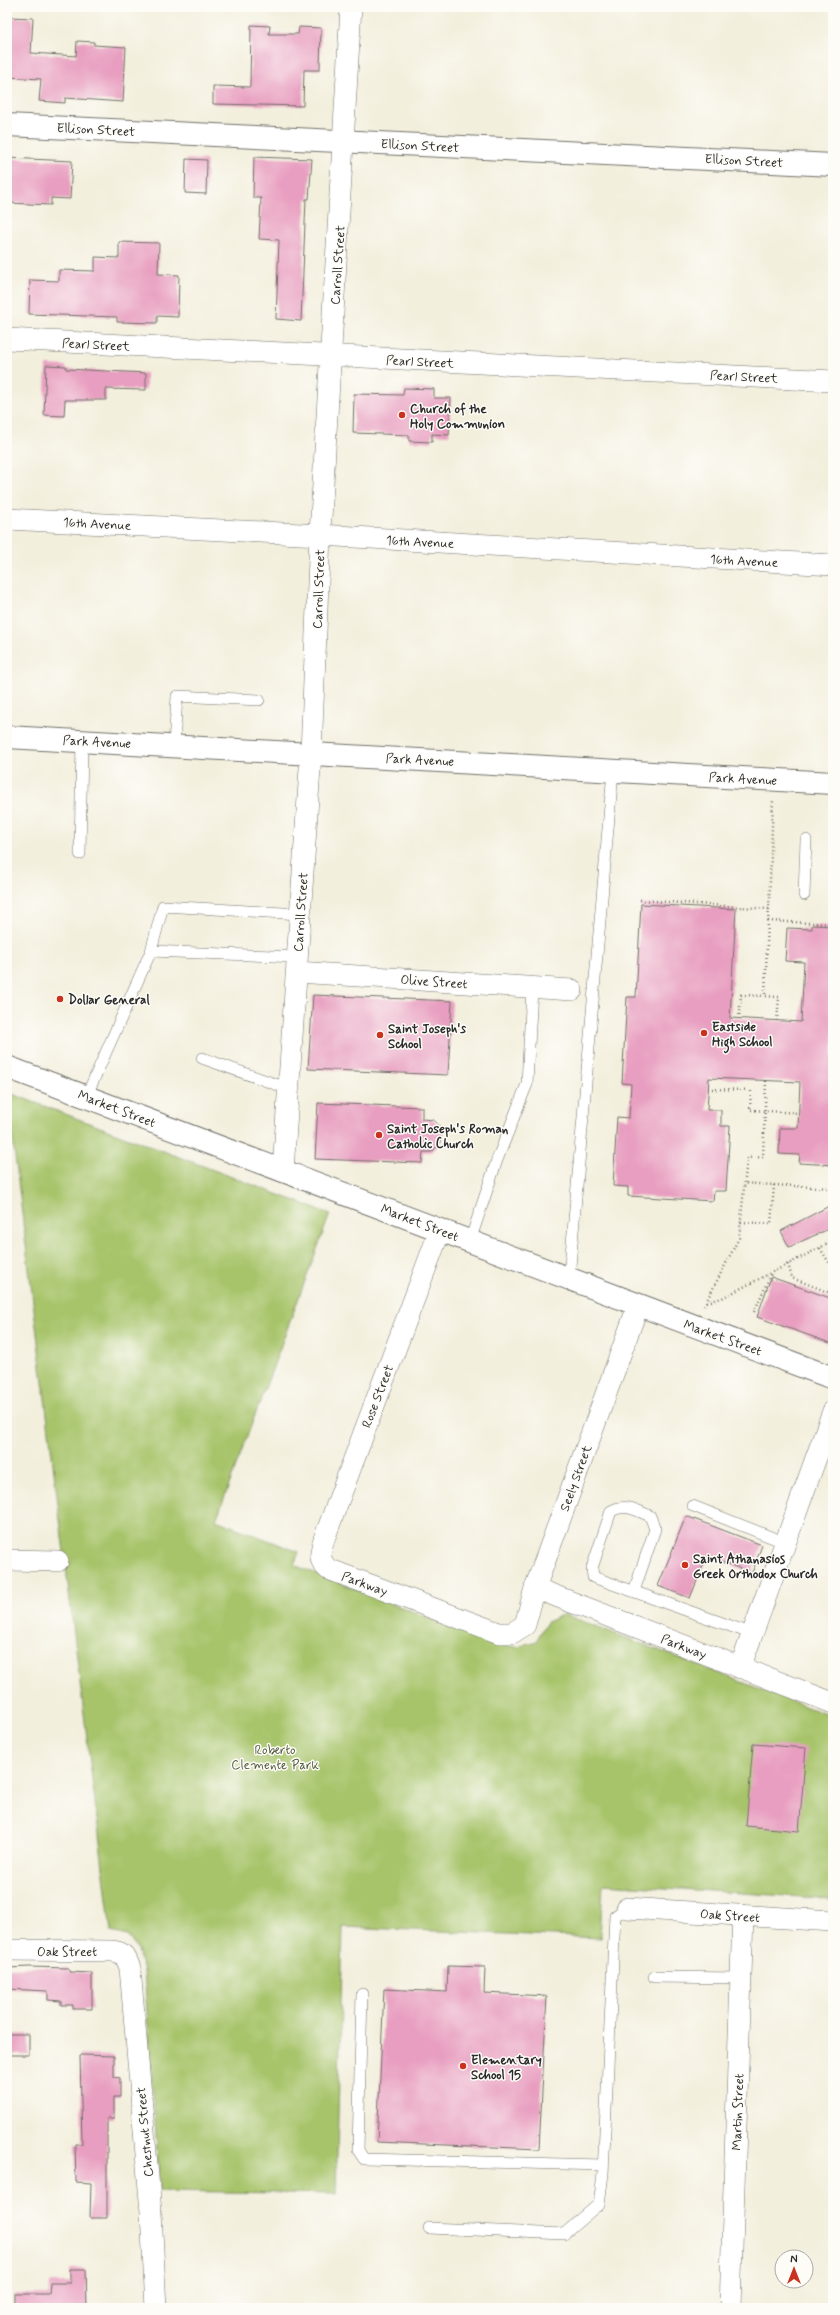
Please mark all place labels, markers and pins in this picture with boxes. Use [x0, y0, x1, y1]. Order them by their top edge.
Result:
place label: Church of the Holy Communion [410, 401, 505, 433]
marker: Church of the Holy Communion [397, 410, 407, 420]
place label: Dollar General [68, 992, 150, 1009]
marker: Dollar General [55, 994, 65, 1004]
place label: Eastside High School [712, 1019, 773, 1054]
place label: Saint Joseph's School [388, 1021, 466, 1053]
marker: Eastside High School [699, 1028, 709, 1038]
marker: Saint Joseph's School [375, 1030, 385, 1040]
place label: Saint Joseph's Roman Catholic Church [387, 1121, 509, 1153]
marker: Saint Joseph's Roman Catholic Church [374, 1130, 384, 1140]
place label: Saint Athanasios Greek Orthodox Church [693, 1551, 818, 1583]
marker: Saint Athanasios Greek Orthodox Church [680, 1560, 690, 1570]
place label: Elementary School 15 [471, 2052, 542, 2084]
marker: Elementary School 15 [458, 2061, 468, 2071]

